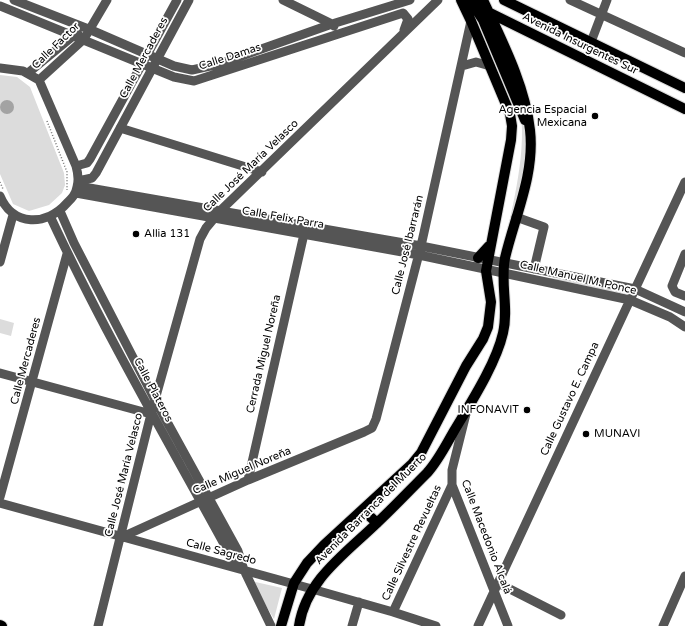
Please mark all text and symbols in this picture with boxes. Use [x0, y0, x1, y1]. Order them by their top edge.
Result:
street label: Avenida Insurgentes Sur [520, 10, 640, 78]
street label: Calle Mercaderes [117, 15, 171, 101]
street label: Calle Factor [29, 20, 83, 72]
street label: Calle Damas [197, 41, 263, 73]
place label: Agencia Espacial Mexicana [499, 103, 587, 129]
marker: Agencia Espacial Mexicana [590, 111, 600, 121]
street label: Calle José María Velasco [201, 117, 301, 215]
street label: Calle José Ibarrarán [389, 194, 427, 296]
street label: Calle Felix Parra [241, 204, 325, 232]
place label: Allia 131 [144, 227, 190, 241]
marker: Allia 131 [131, 229, 141, 239]
street label: Calle Manuel M. Ponce [518, 258, 638, 298]
street label: Cerrada Miguel Noreña [244, 293, 284, 415]
street label: Calle Mercaderes [8, 316, 44, 406]
street label: Calle Gustavo E. Campa [538, 340, 602, 458]
street label: Calle Plateros [131, 356, 175, 424]
place label: INFONAVIT [458, 403, 519, 417]
marker: INFONAVIT [522, 405, 532, 415]
street label: Calle José María Velasco [102, 412, 146, 538]
place label: MUNAVI [594, 427, 640, 441]
marker: MUNAVI [581, 429, 591, 439]
street label: Calle Miguel Noreña [191, 444, 293, 498]
street label: Avenida Barranca del Muerto [312, 450, 430, 568]
street label: Calle Macedonio Alcalá [458, 478, 514, 596]
street label: Calle Silvestre Revueltas [379, 483, 445, 603]
street label: Calle Sagredo [184, 536, 258, 568]

